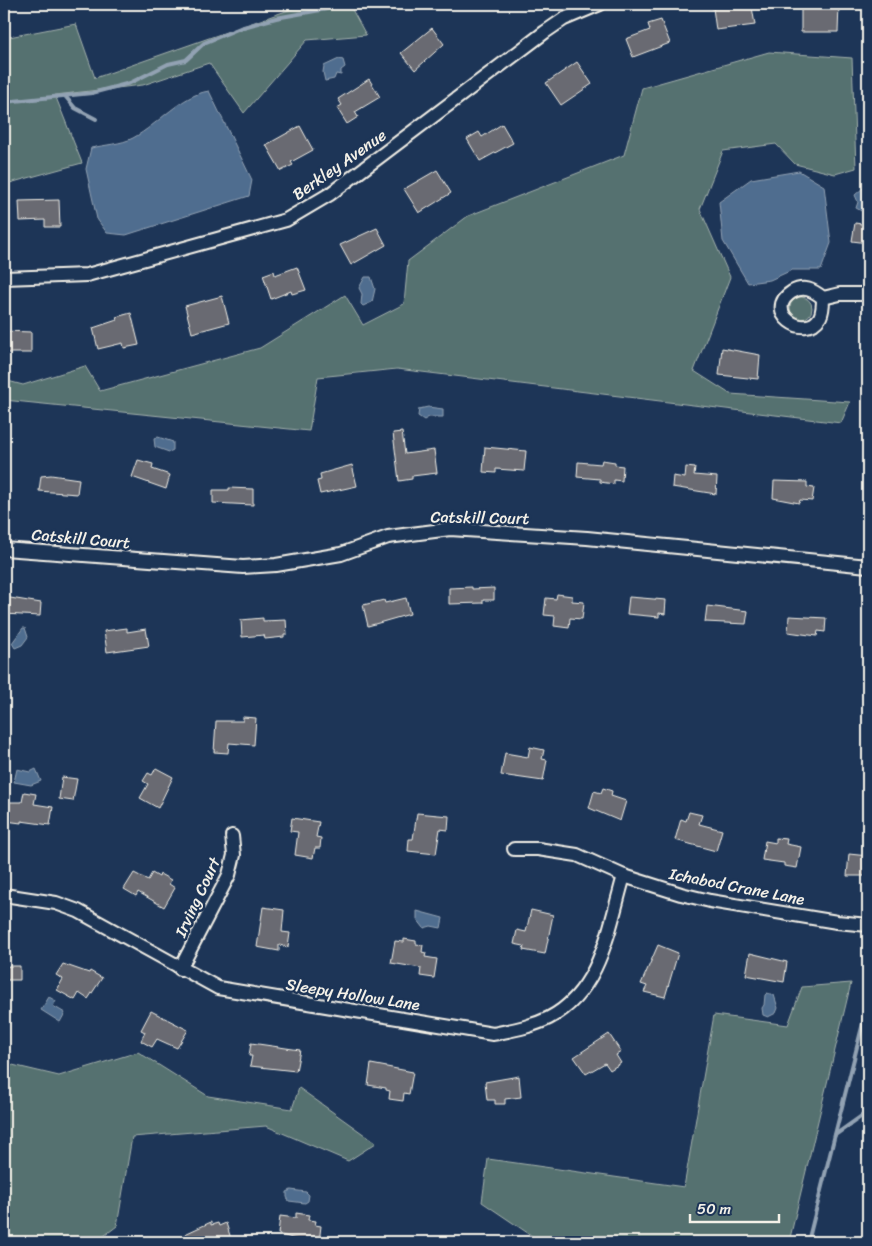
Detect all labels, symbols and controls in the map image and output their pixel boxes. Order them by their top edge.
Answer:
street label: Berkley Avenue [286,121,393,208]
street label: Catskill Court [430,502,530,533]
street label: Catskill Court [31,520,131,557]
street label: Irving Court [166,852,229,943]
street label: Ichabod Crane Lane [666,859,807,914]
street label: Sleepy Hollow Lane [284,970,422,1019]
scale bar [690,1191,778,1223]
text: 50 m [697,1196,732,1222]

